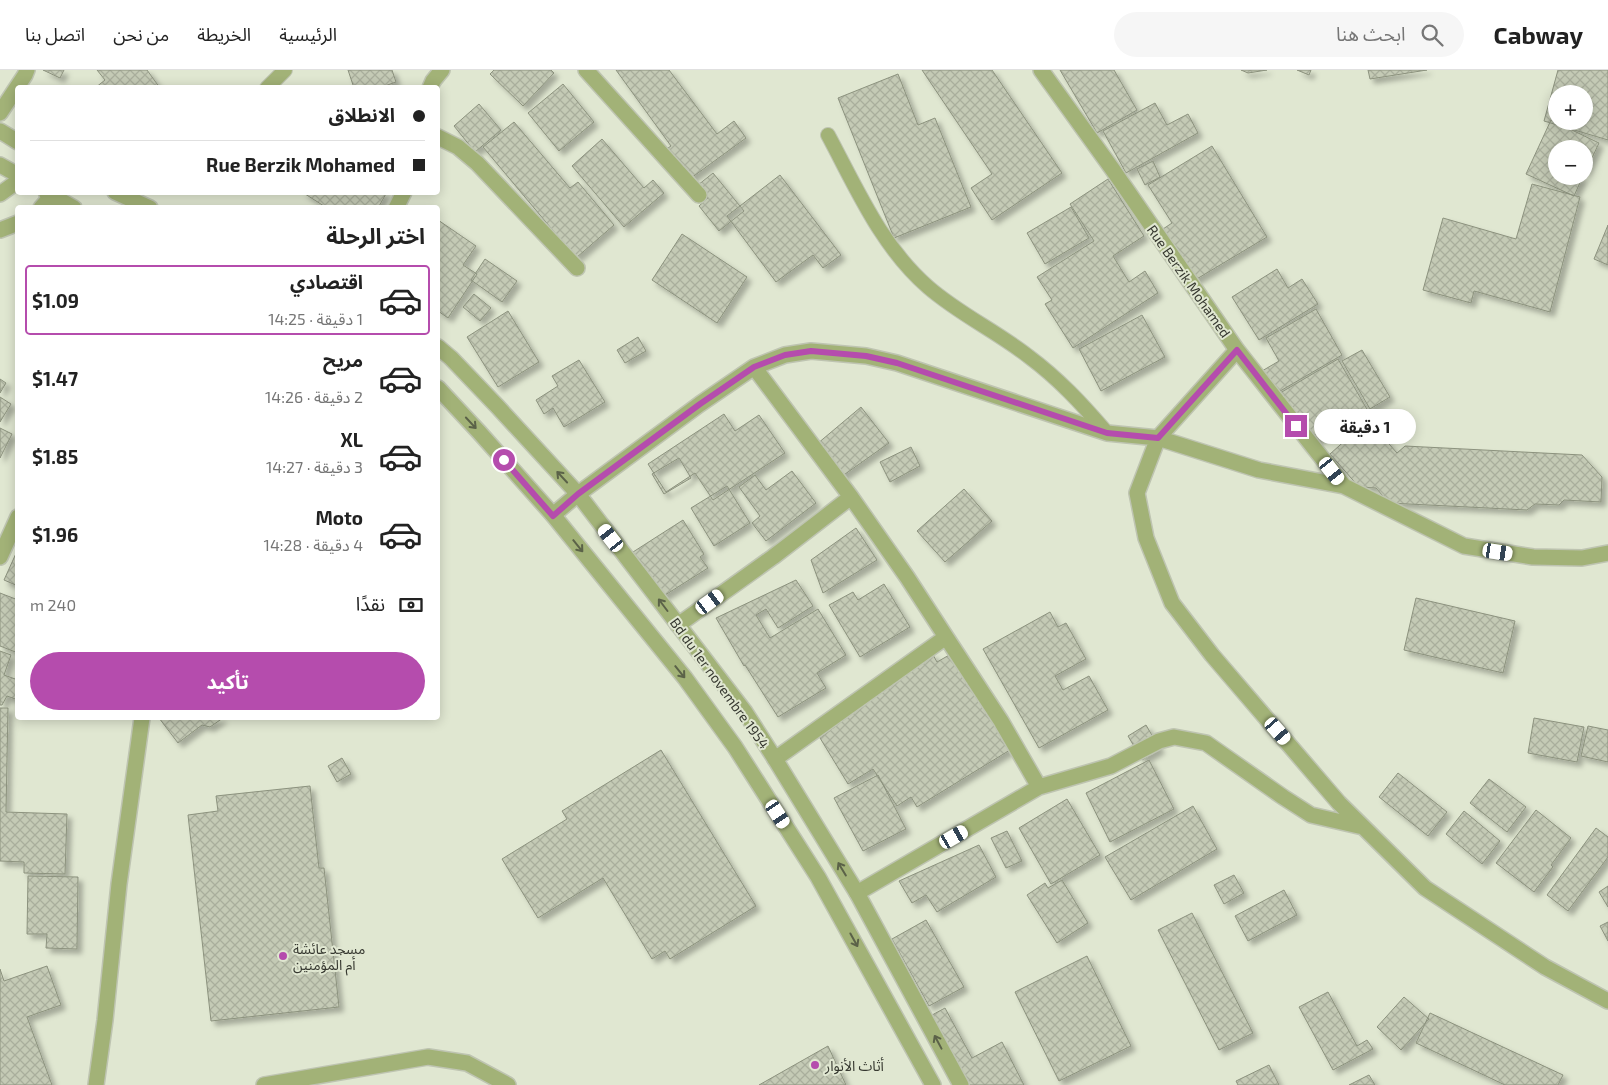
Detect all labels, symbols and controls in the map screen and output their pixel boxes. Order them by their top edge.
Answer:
search box [1114,12,1464,57]
text: Cabway [1494,20,1583,49]
icon: search [1418,21,1446,49]
text: ابحث هنا [1336,22,1406,45]
text: اتصل بنا [25,23,85,45]
text: من نحن [113,23,169,45]
text: الخريطة [197,23,251,45]
text: الرئيسية [279,23,337,45]
map controls [1548,85,1593,185]
button: + [1548,85,1593,130]
text: الانطلاق [329,103,395,126]
button: − [1548,140,1593,185]
text: Rue Berzik Mohamed [206,153,395,176]
street label: Rue Berzik Mohamed [1144,221,1234,341]
text: اختر الرحلة [326,222,425,248]
text: اقتصادي [290,270,363,293]
icon: car [378,278,423,323]
text: $1.09 [32,289,79,312]
text: 1 دقيقة · 14:25 [268,309,363,328]
text: مريح [323,348,363,371]
icon: car [378,356,423,401]
text: $1.47 [32,367,78,390]
text: 2 دقيقة · 14:26 [265,387,363,406]
callout: 1 دقيقة [1314,408,1416,444]
route end [1285,415,1307,437]
one-way arrow [465,416,477,429]
text: 1 دقيقة [1340,417,1390,436]
text: XL [341,428,363,451]
icon: car [378,434,423,479]
text: $1.85 [32,445,78,468]
route start [493,449,515,471]
car [1316,455,1347,487]
text: 3 دقيقة · 14:27 [266,457,363,476]
one-way arrow [556,471,568,484]
text: Moto [315,506,363,529]
icon: car [378,512,423,557]
car [595,522,626,554]
text: $1.96 [32,523,78,546]
text: 4 دقيقة · 14:28 [264,535,363,554]
one-way arrow [572,539,583,552]
car [1482,542,1513,562]
car [693,587,726,617]
icon: cash [397,591,425,619]
text: نقدًا [356,592,385,615]
text: 240 m [30,595,76,614]
one-way arrow [657,599,668,612]
street label: Bd du 1er novembre 1954 [667,614,773,752]
button: تأكيد [30,652,425,710]
one-way arrow [674,665,685,678]
car [1262,715,1293,747]
car [763,797,792,831]
car [937,823,970,851]
one-way arrow [837,863,847,877]
one-way arrow [850,932,859,947]
place label: مسجد عائشة أم المؤمنين [293,940,365,976]
marker: مسجد عائشة أم المؤمنين [277,950,289,962]
one-way arrow [933,1035,942,1050]
place label: أثاث الأنوار [824,1057,884,1075]
marker: أثاث الأنوار [809,1059,821,1071]

